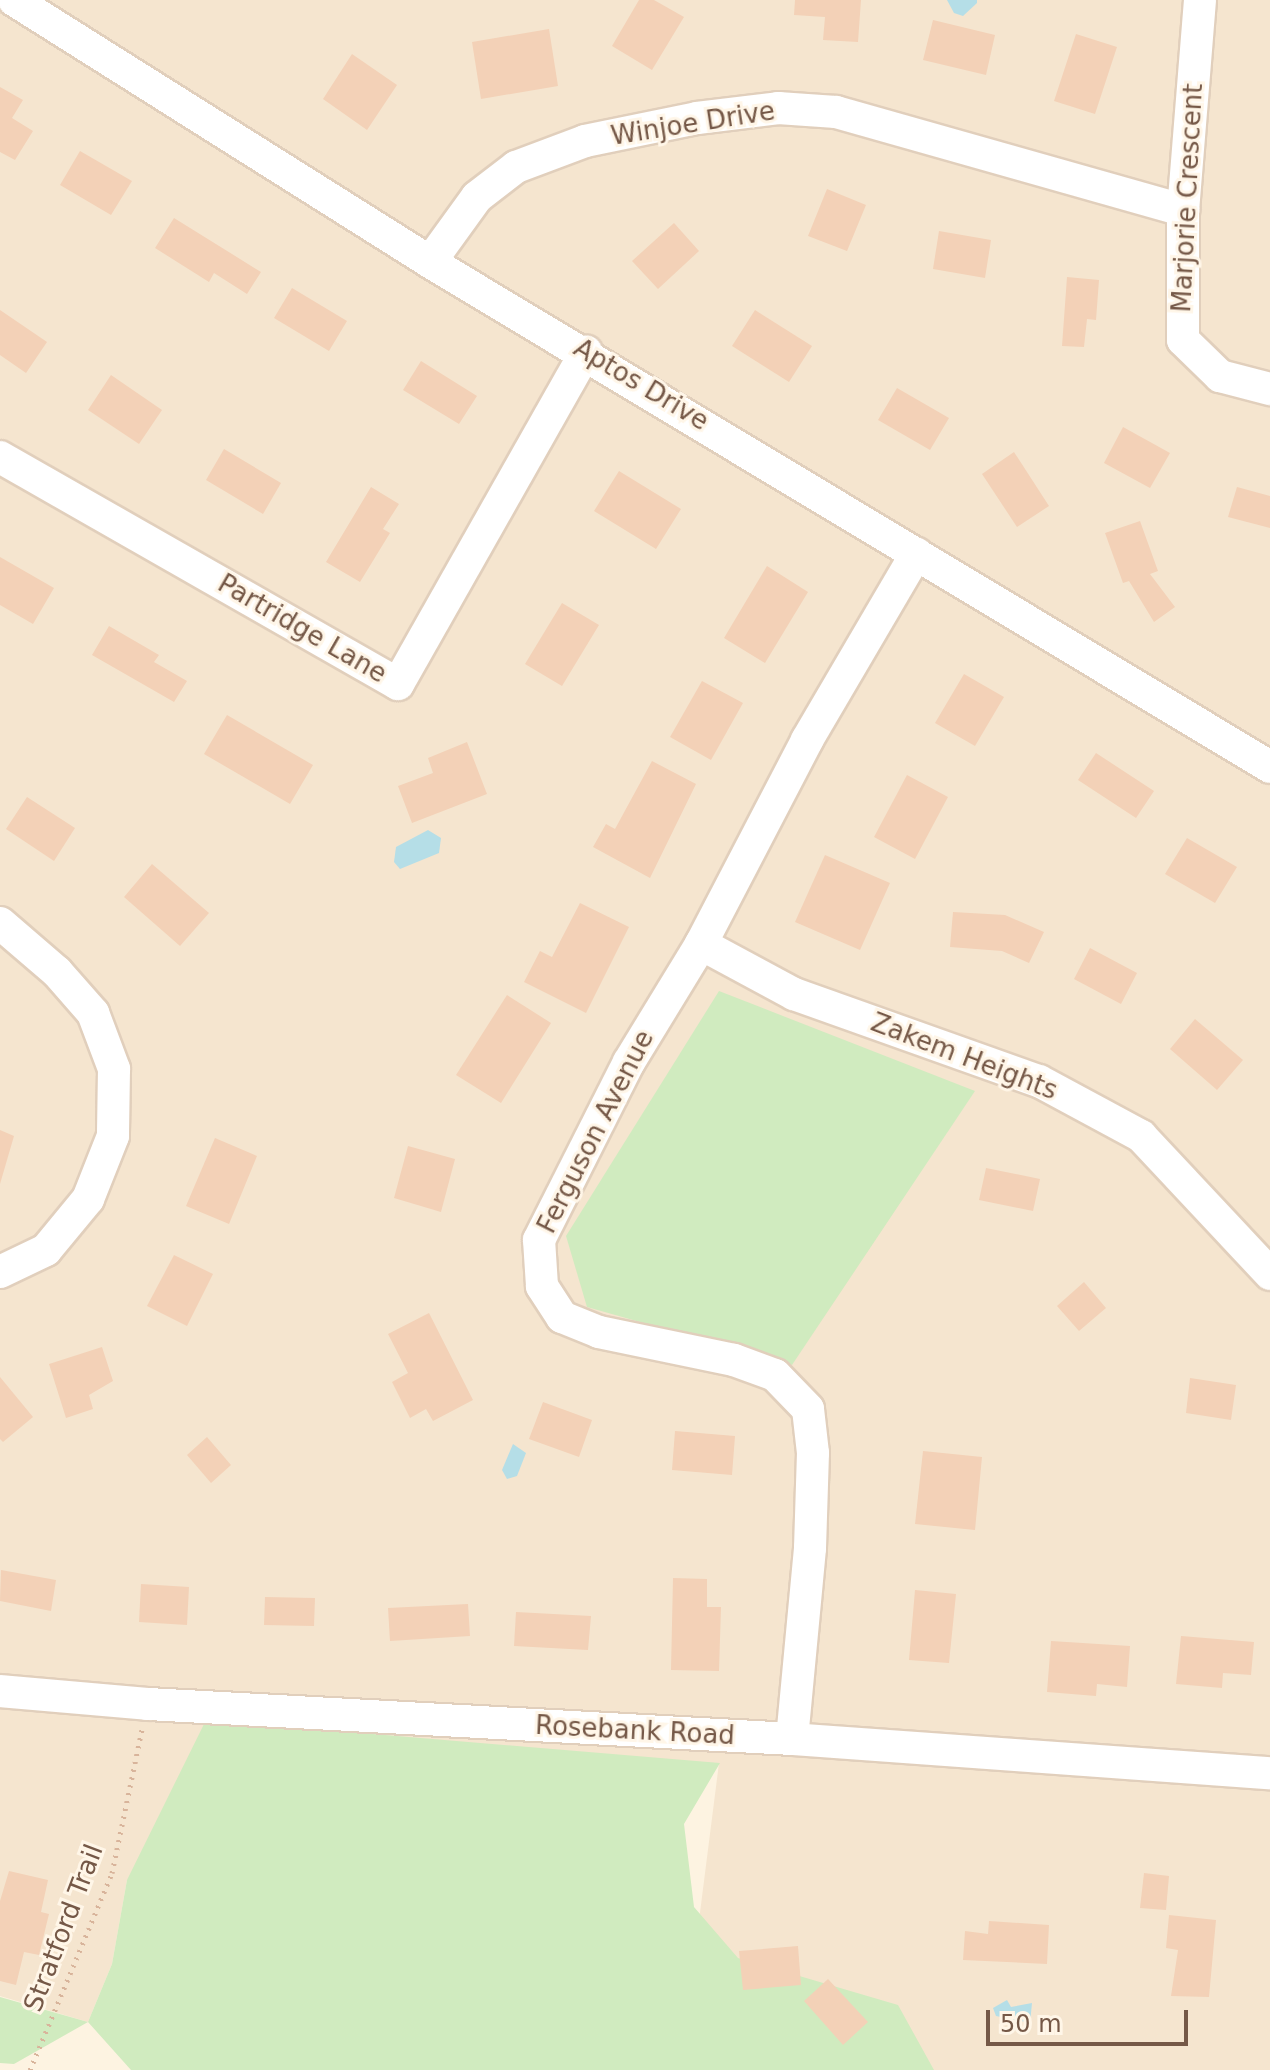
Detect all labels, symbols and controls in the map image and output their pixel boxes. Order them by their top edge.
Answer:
street label: Marjorie Crescent [1166,83,1210,313]
street label: Winjoe Drive [609,96,777,152]
street label: Aptos Drive [568,333,714,437]
street label: Partridge Lane [212,568,392,690]
street label: Zakem Heights [866,1007,1062,1107]
street label: Ferguson Avenue [531,1025,661,1239]
street label: Rosebank Road [534,1710,736,1752]
street label: Stratford Trail [18,1840,110,2016]
scale bar [990,1994,1192,2044]
text: 50 m [1000,2010,1062,2038]

